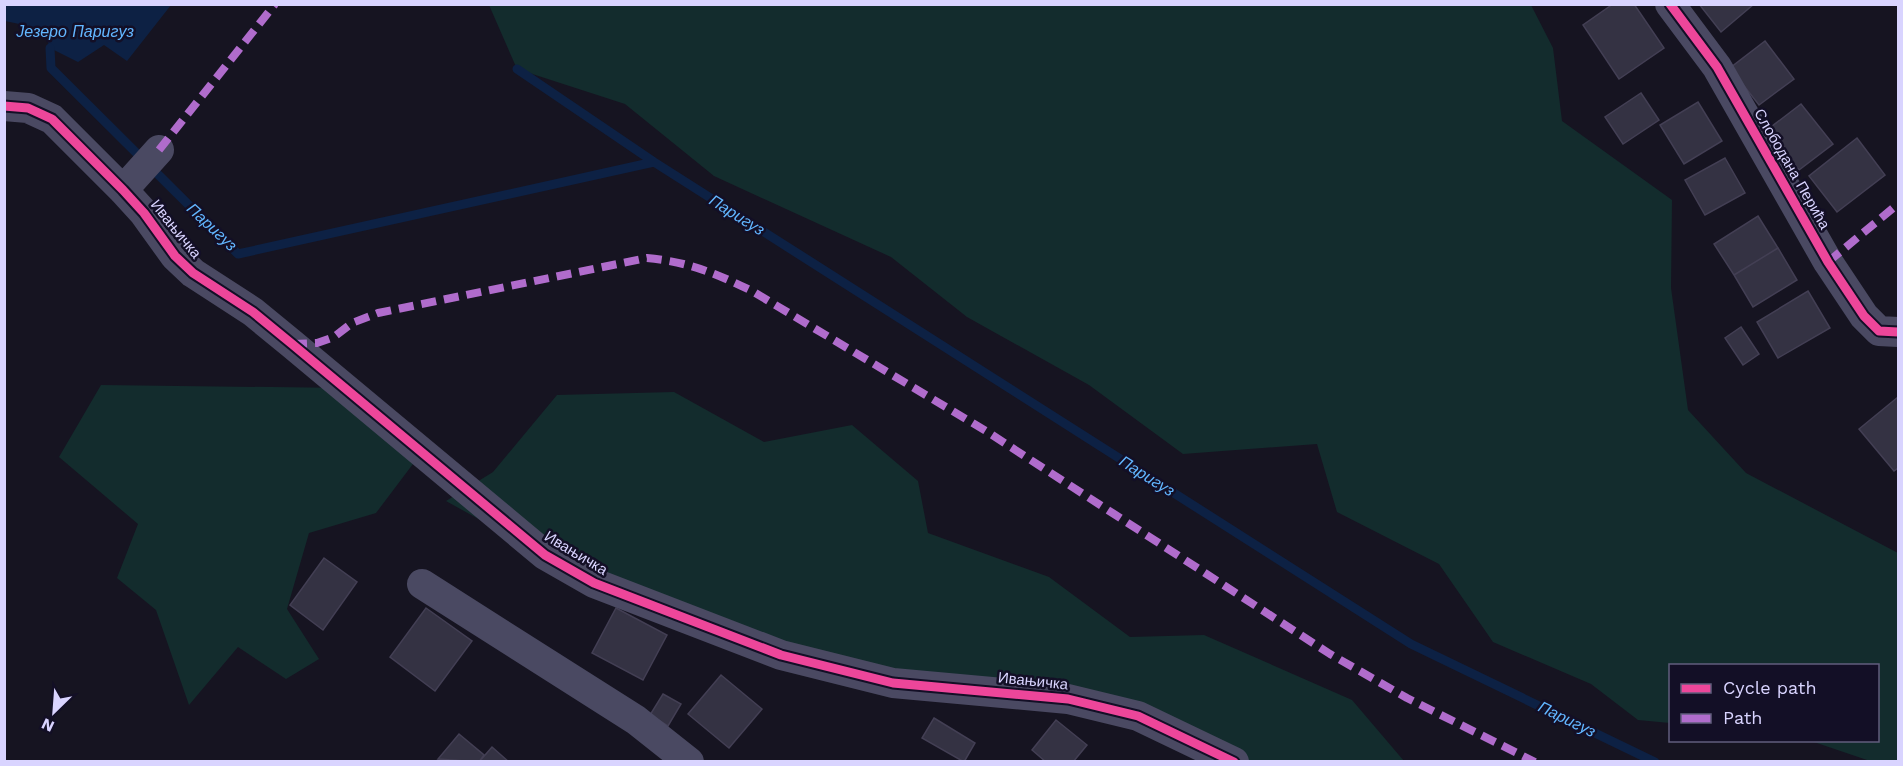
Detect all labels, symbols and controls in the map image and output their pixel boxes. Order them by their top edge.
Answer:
water label: Језеро Паригуз [15,22,134,41]
street label: Слободана Перића [1750,106,1834,233]
water label: Паригуз [706,191,768,239]
street label: Ивањичка [147,196,206,263]
water label: Паригуз [183,199,241,255]
water label: Паригуз [1116,452,1178,500]
street label: Ивањичка [541,527,611,579]
legend [1669,664,1879,742]
street label: Ивањичка [997,668,1070,694]
text: Cycle path [1723,677,1817,698]
north arrow [24,682,84,742]
water label: Паригуз [1535,697,1599,741]
text: Path [1723,707,1763,728]
text: N [38,714,57,736]

